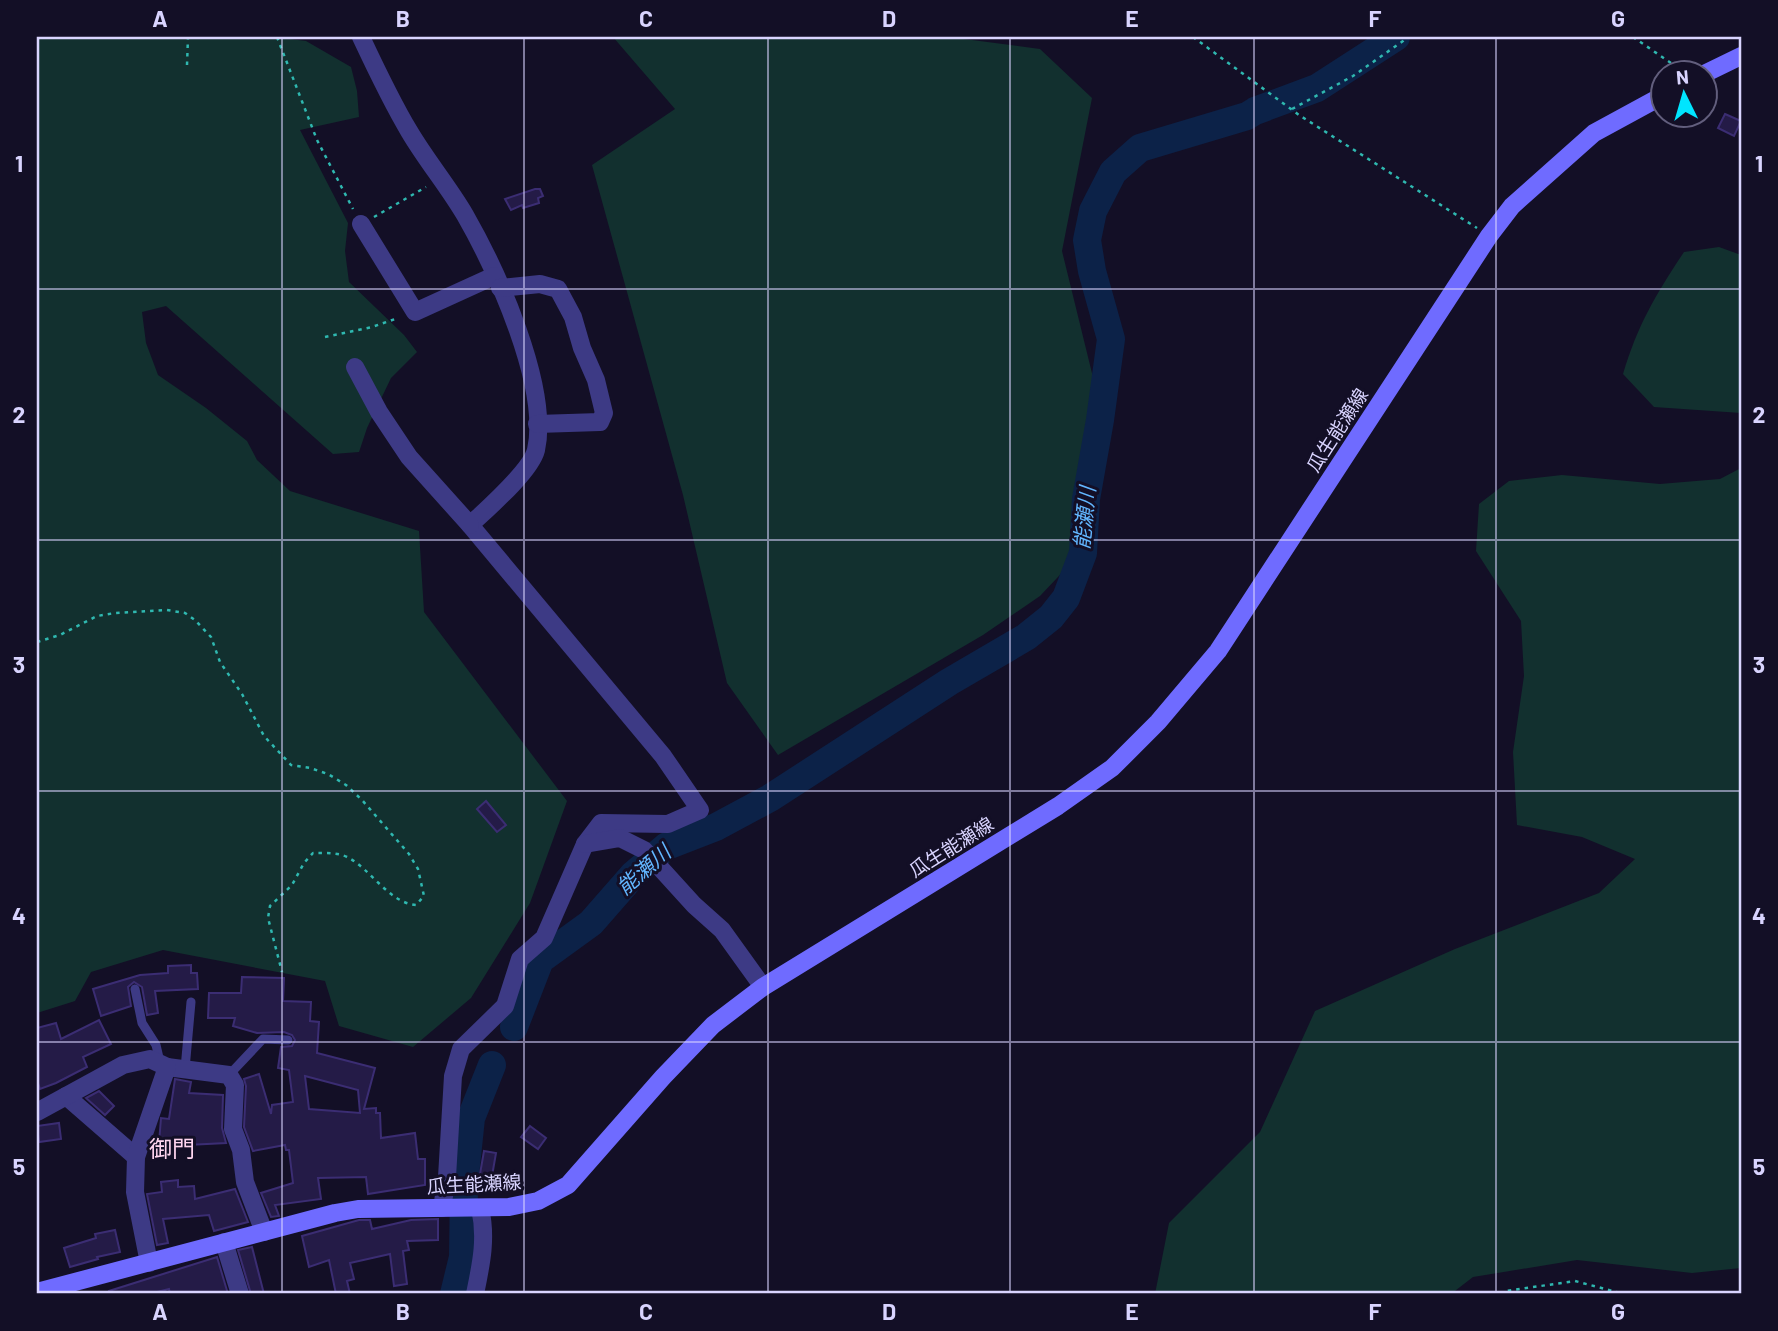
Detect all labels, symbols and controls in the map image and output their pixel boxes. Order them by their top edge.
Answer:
text: A [152,4,168,32]
text: B [396,4,410,32]
text: C [639,4,653,32]
text: D [882,4,896,32]
text: E [1125,4,1139,32]
text: F [1369,4,1382,32]
text: G [1611,4,1625,32]
north arrow [1648,60,1718,130]
text: N [1675,65,1690,89]
text: 1 [15,149,23,177]
text: 1 [1755,149,1763,177]
street label: 瓜生能瀬線 [1301,384,1372,476]
text: 2 [13,400,25,428]
text: 2 [1753,400,1765,428]
water label: 能瀬川 [1068,483,1099,550]
text: 3 [13,650,25,678]
text: 3 [1753,650,1765,678]
street label: 瓜生能瀬線 [904,812,997,882]
water label: 能瀬川 [611,837,676,899]
text: 4 [12,901,26,929]
text: 4 [1752,901,1766,929]
district label: 御門 [149,1134,195,1162]
text: 5 [13,1152,25,1180]
text: 5 [1753,1152,1765,1180]
street label: 瓜生能瀬線 [426,1170,522,1197]
text: A [152,1297,168,1325]
text: B [396,1297,410,1325]
text: C [639,1297,653,1325]
text: D [882,1297,896,1325]
text: E [1125,1297,1139,1325]
text: F [1369,1297,1382,1325]
text: G [1611,1297,1625,1325]

